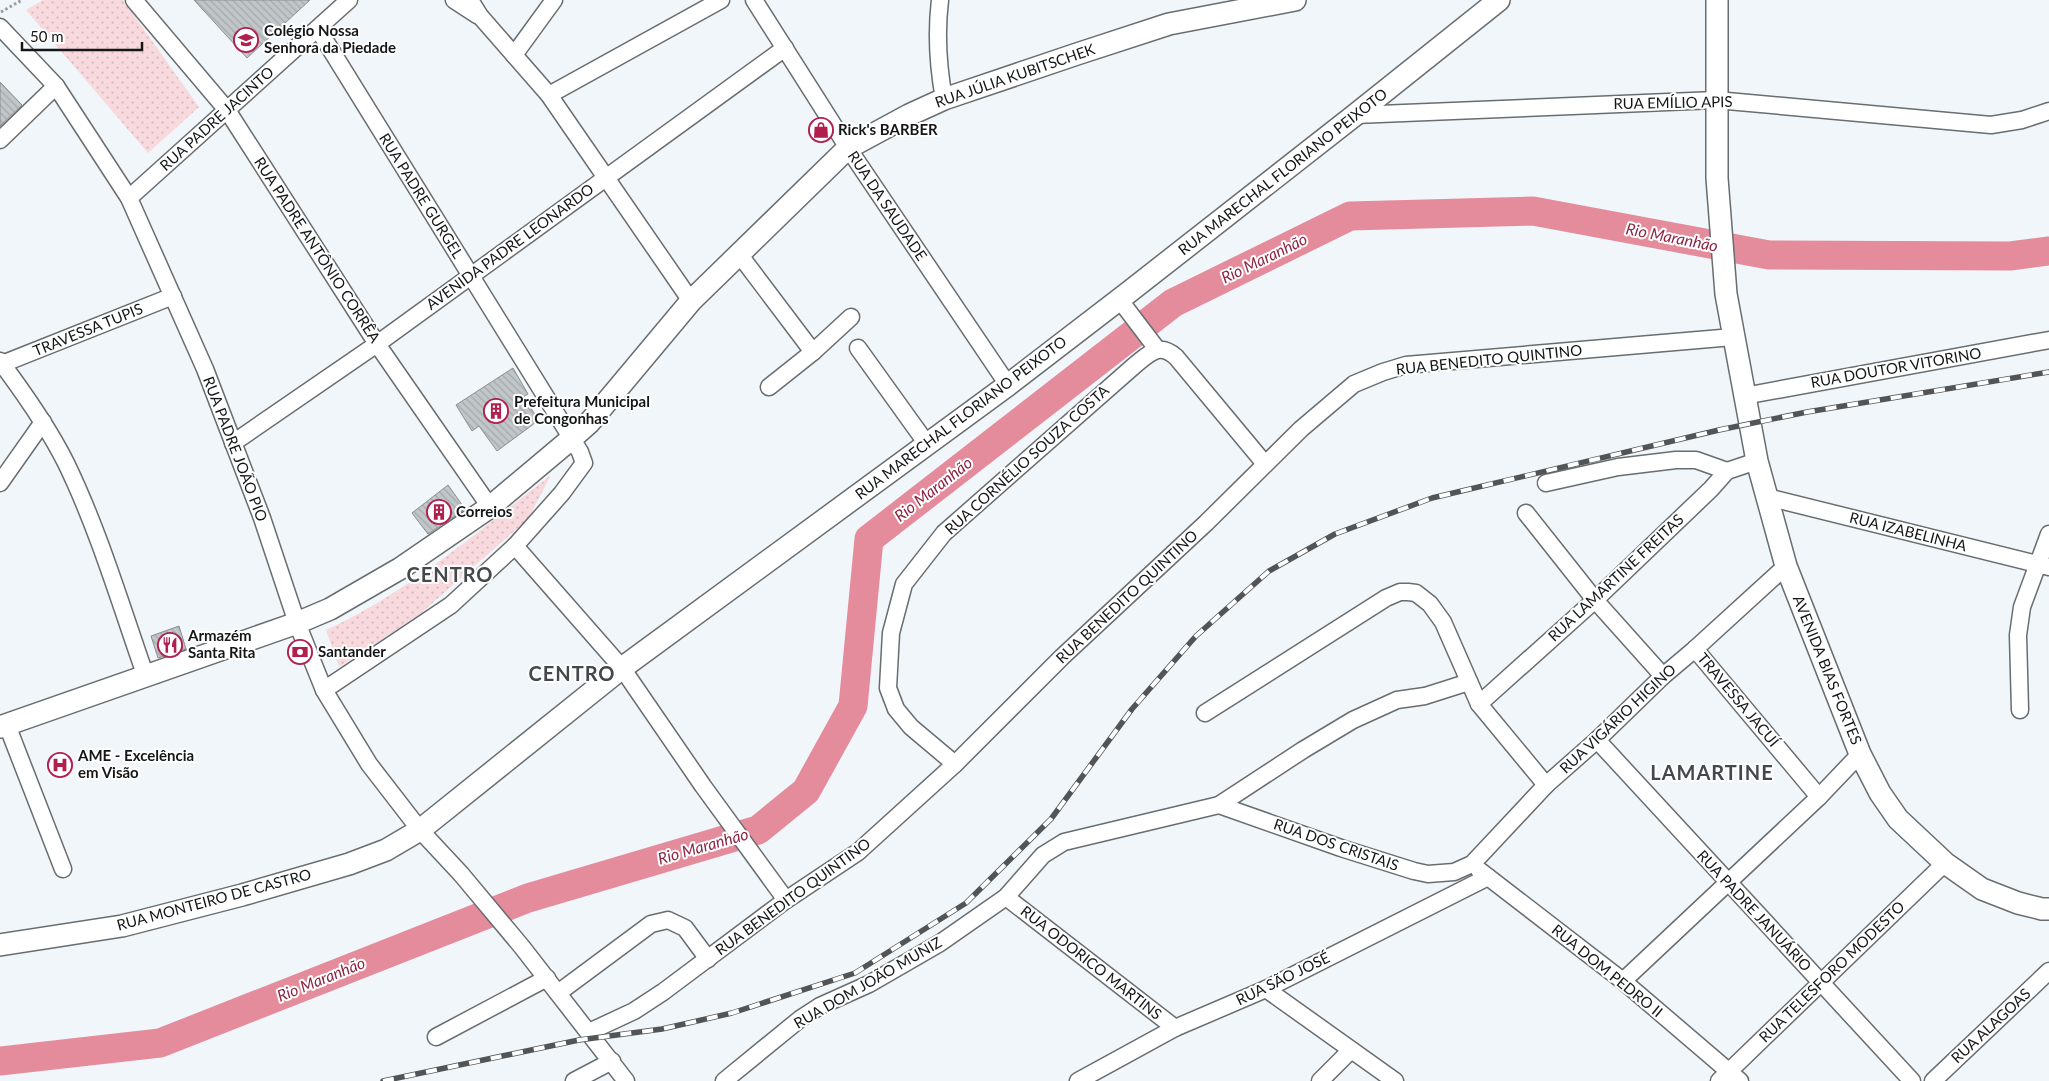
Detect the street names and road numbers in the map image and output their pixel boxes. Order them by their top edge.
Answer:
street label: RUA JÚLIA KUBITSCHEK [932,39,1097,111]
street label: RUA PADRE JACINTO [156,62,277,174]
street label: RUA MARECHAL FLORIANO PEIXOTO [1174,84,1390,258]
street label: RUA EMÍLIO APIS [1613,92,1733,112]
street label: RUA PADRE GURGEL [376,130,468,262]
street label: RUA DA SAUDADE [844,147,931,264]
street label: RUA PADRE ANTÔNIO CORRÊA [251,153,385,346]
street label: AVENIDA PADRE LEONARDO [422,179,597,313]
street label: TRAVESSA TUPIS [30,299,145,359]
street label: RUA MARECHAL FLORIANO PEIXOTO [851,332,1070,503]
street label: RUA BENEDITO QUINTINO [1395,340,1583,378]
street label: RUA DOUTOR VITORINO [1809,343,1983,391]
street label: RUA PADRE JOÃO PIO [200,374,272,524]
street label: RUA CORNÉLIO SOUZA COSTA [941,380,1113,538]
street label: RUA IZABELINHA [1848,508,1970,555]
street label: RUA LAMARTINE FREITAS [1544,510,1687,645]
street label: RUA BENEDITO QUINTINO [1052,526,1201,667]
street label: AVENIDA BIAS FORTES [1790,592,1866,747]
street label: TRAVESSA JACUÍ [1694,649,1784,751]
street label: RUA VIGÁRIO HIGINO [1556,660,1679,777]
street label: RUA DOS CRISTAIS [1271,814,1401,874]
street label: RUA BENEDITO QUINTINO [711,834,873,958]
street label: RUA PADRE JANUÁRIO [1694,846,1816,975]
street label: RUA MONTEIRO DE CASTRO [115,864,313,934]
street label: RUA TELESFORO MODESTO [1755,897,1908,1046]
street label: RUA ODORICO MARTINS [1017,902,1166,1023]
street label: RUA DOM PEDRO II [1549,920,1667,1020]
street label: RUA DOM JOÃO MUNIZ [790,932,945,1032]
street label: RUA SÃO JOSÉ [1233,948,1332,1009]
street label: RUA ALAGOAS [1947,984,2034,1067]

